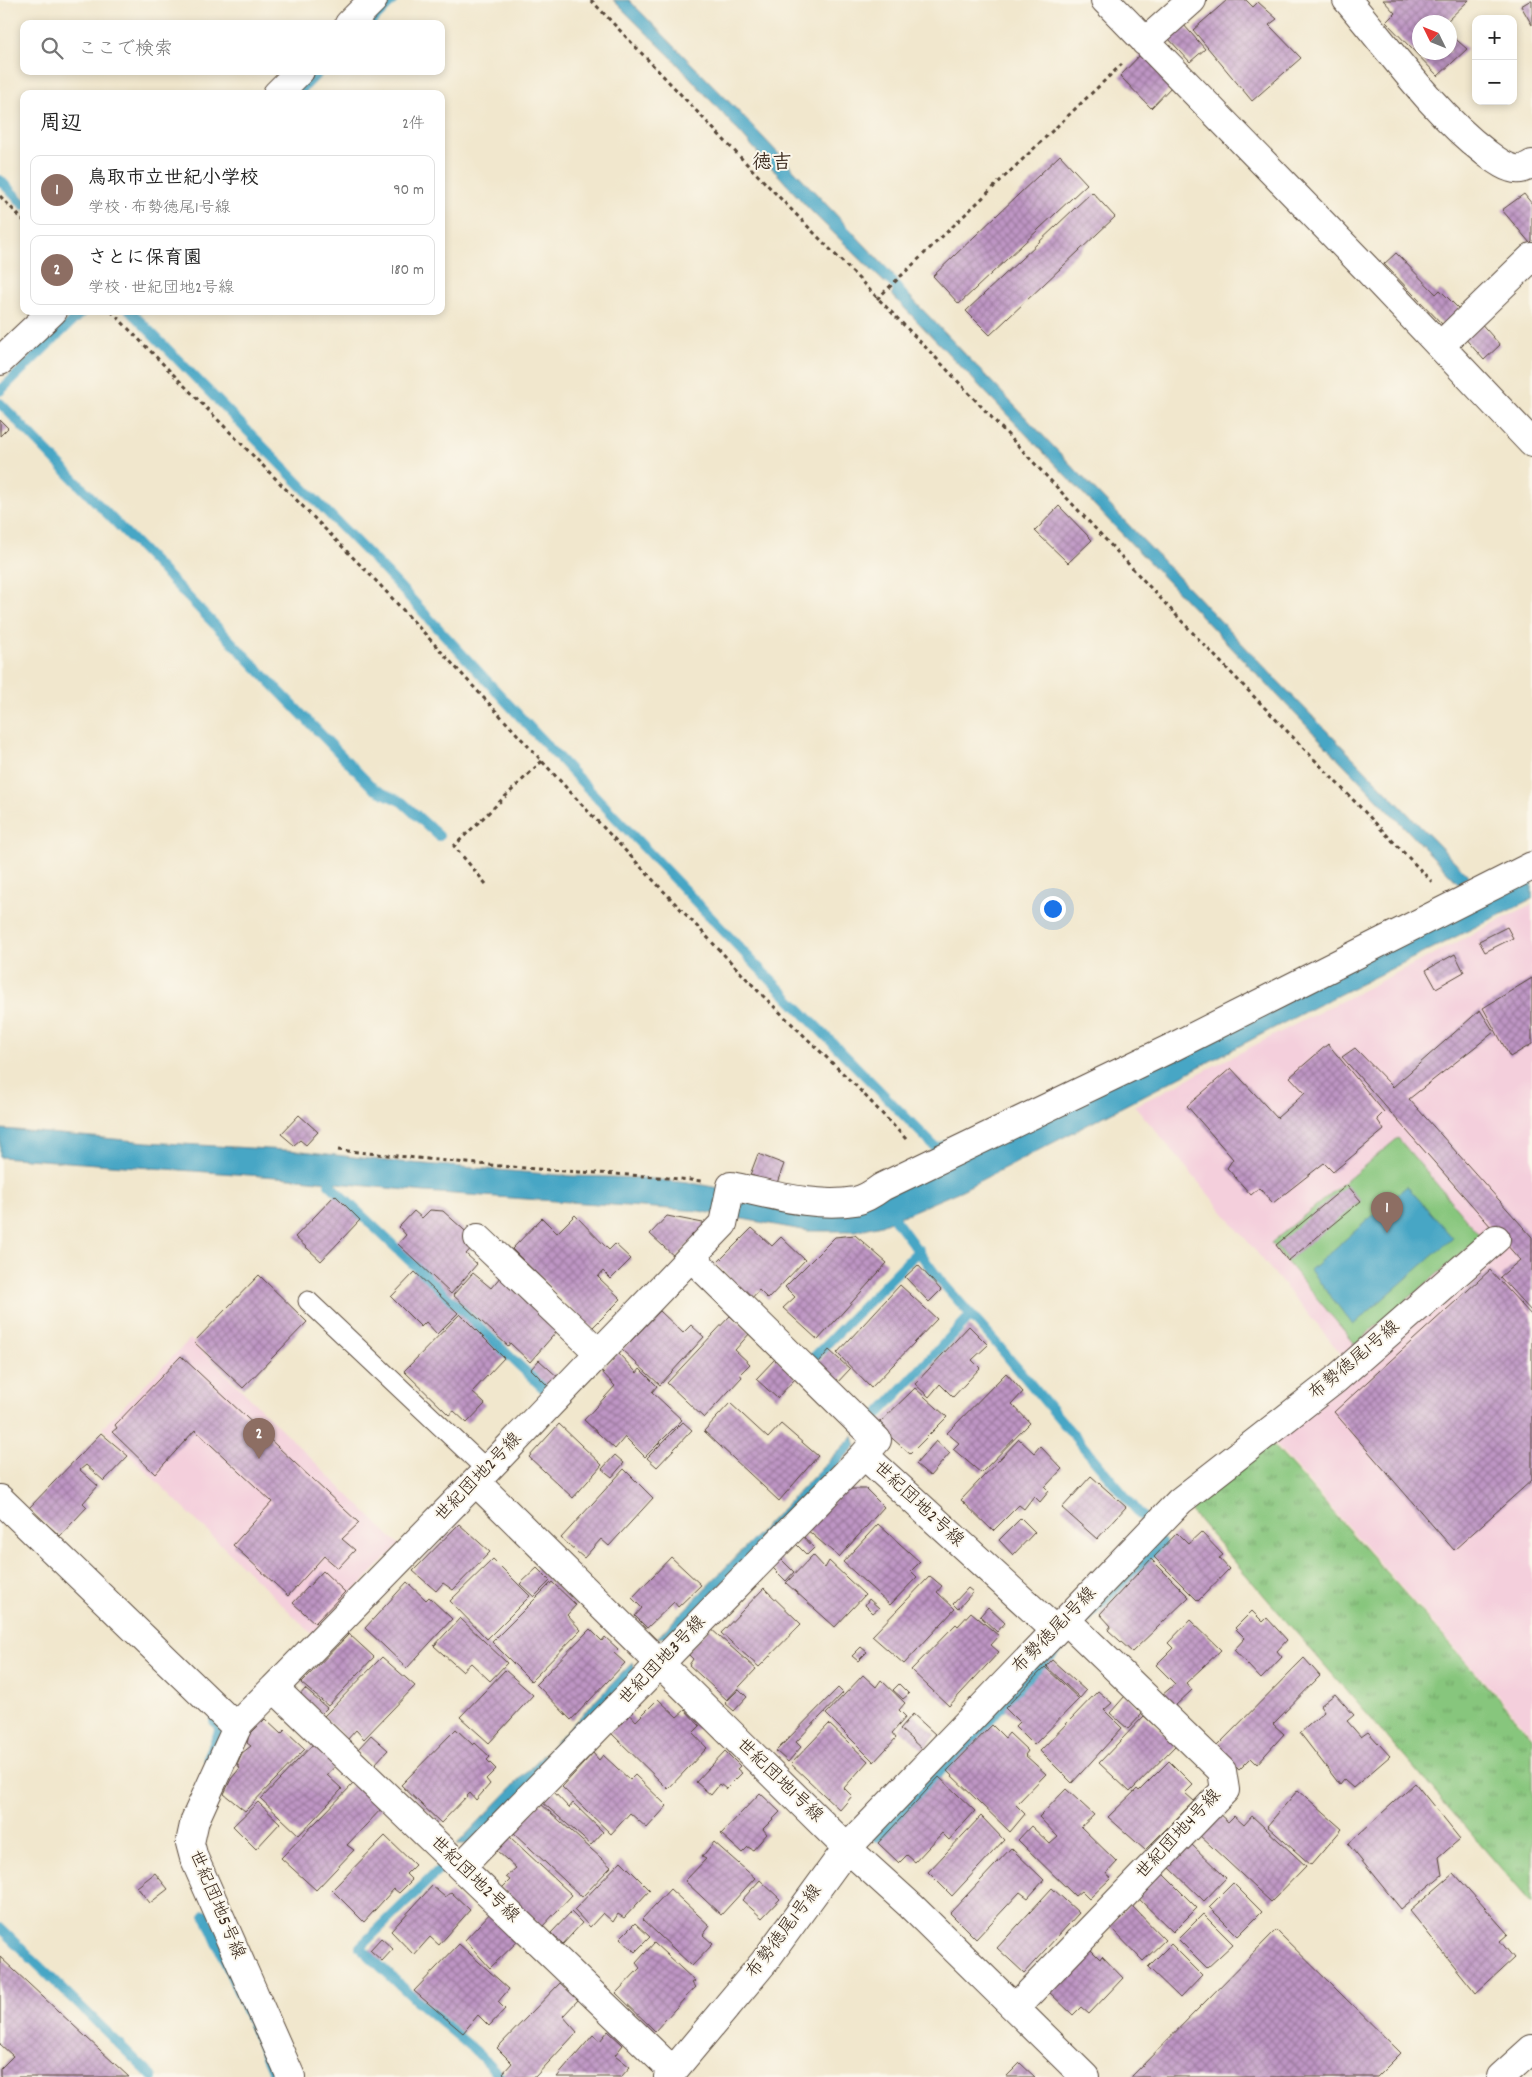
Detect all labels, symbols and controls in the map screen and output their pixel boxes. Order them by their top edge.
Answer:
north arrow [1412,15,1457,60]
map controls [1472,15,1517,105]
button: + [1472,15,1517,60]
search box [20,20,445,75]
icon: search [38,34,66,62]
text: ここで検索 [78,37,173,64]
button: − [1472,60,1517,105]
text: 周辺 [40,110,82,140]
text: 2件 [402,113,425,136]
district label: 徳吉 [752,150,792,178]
text: 鳥取市立世紀小学校 [88,166,259,193]
text: 1 [55,179,59,202]
text: 90 m [393,179,424,202]
text: 学校 · 布勢徳尾1号線 [88,197,231,220]
text: さとに保育園 [88,246,202,273]
text: 2 [54,259,61,282]
text: 180 m [391,259,424,282]
text: 学校 · 世紀団地2号線 [88,277,234,300]
your location [1040,896,1066,922]
pin: 1 [1371,1192,1403,1233]
street label: 布勢徳尾1号線 [1304,1315,1406,1407]
pin: 2 [243,1418,275,1459]
street label: 世紀団地2号線 [430,1428,528,1528]
street label: 世紀団地2号線 [867,1456,969,1554]
street label: 布勢徳尾1号線 [1007,1582,1103,1680]
street label: 世紀団地3号線 [614,1611,712,1711]
street label: 世紀団地1号線 [730,1733,828,1829]
street label: 世紀団地4号線 [1130,1784,1228,1886]
street label: 世紀団地2号線 [424,1831,524,1929]
street label: 世紀団地5号線 [182,1847,250,1963]
street label: 布勢徳尾1号線 [741,1880,829,1984]

